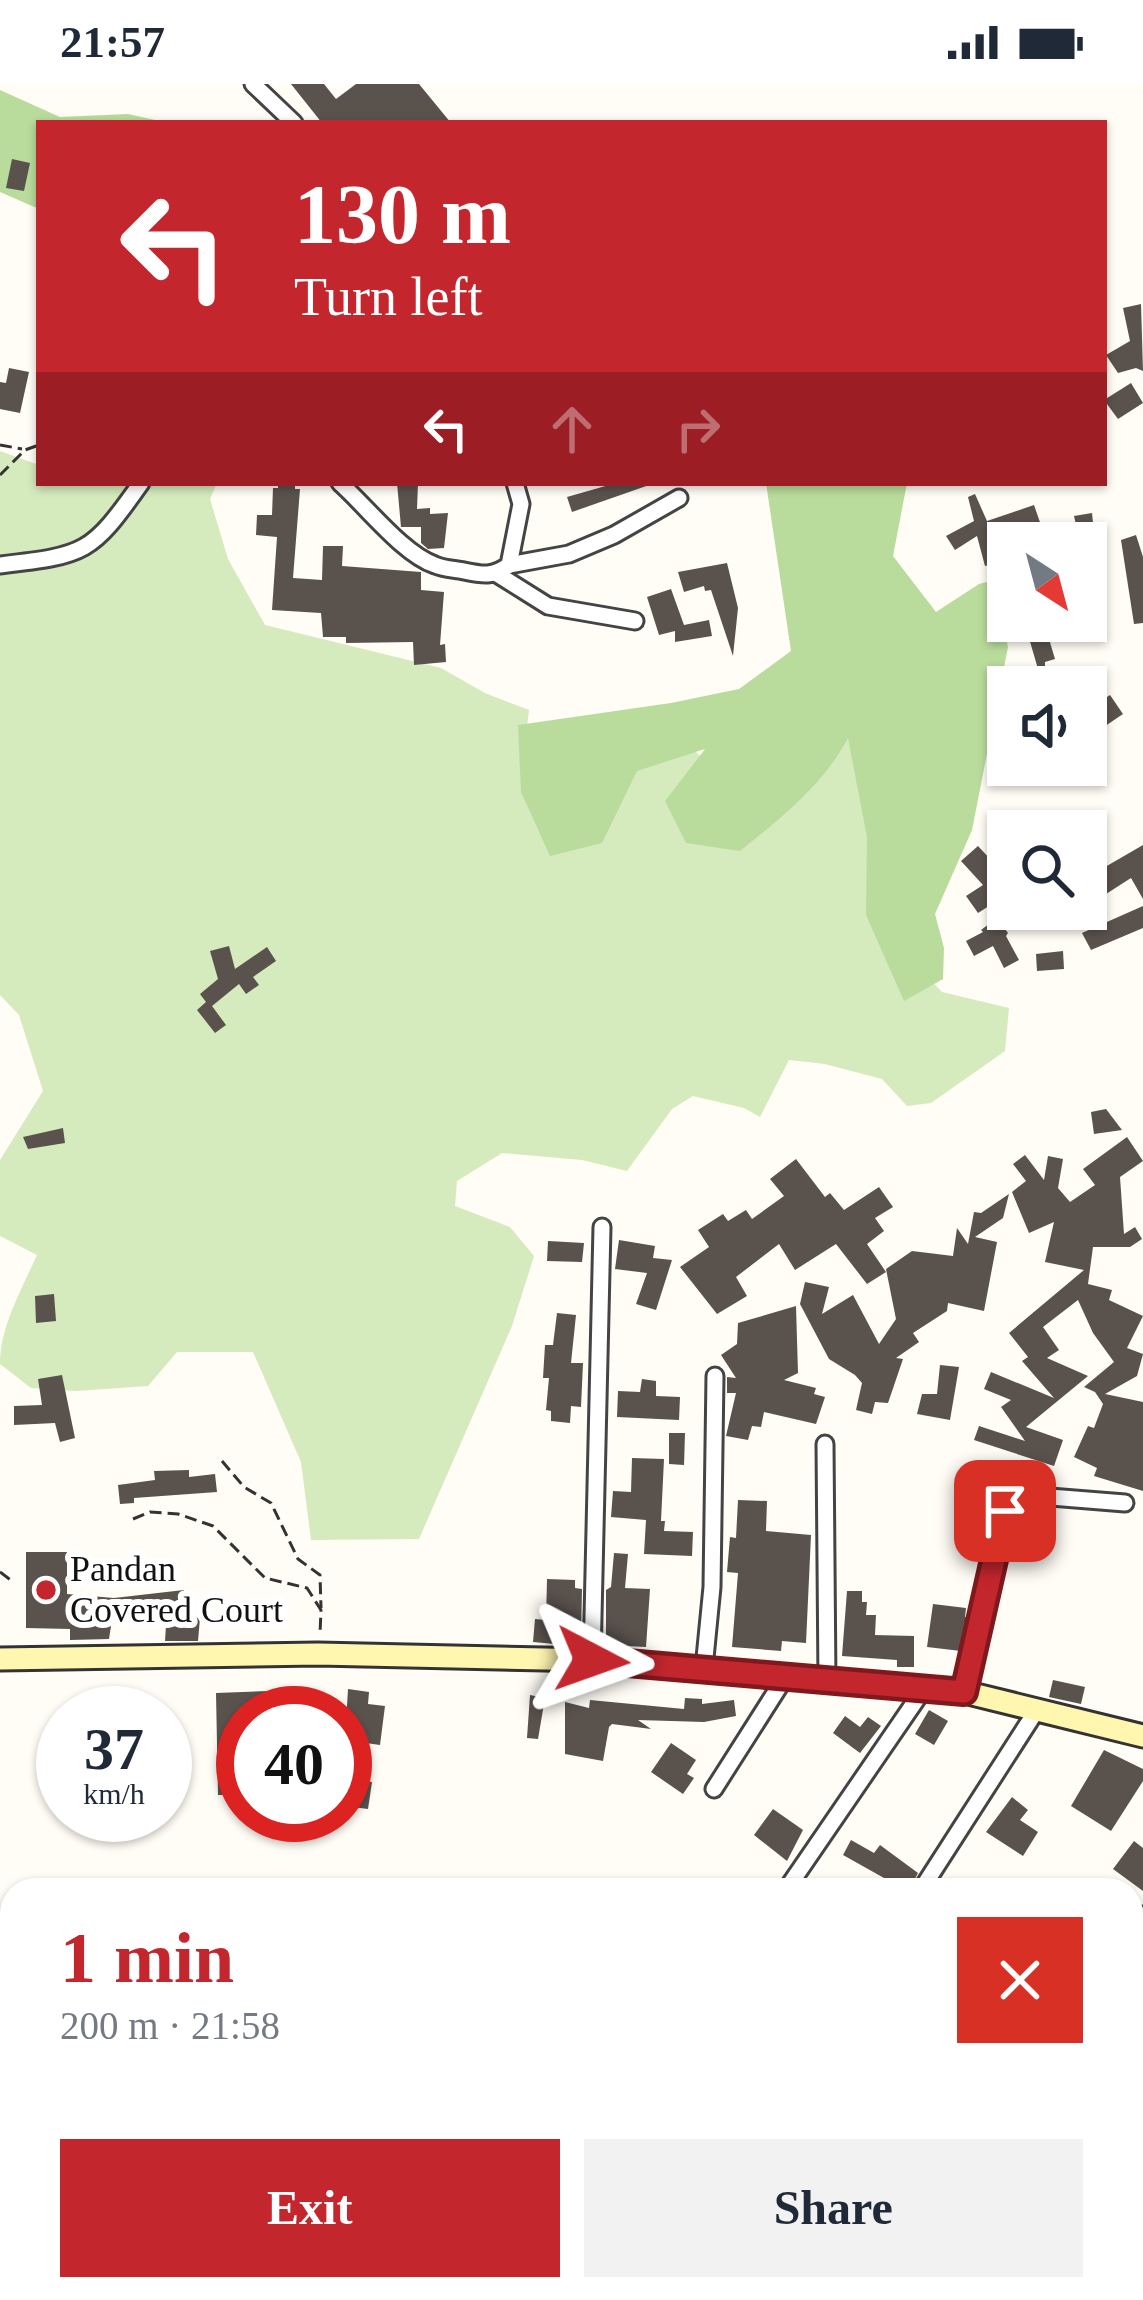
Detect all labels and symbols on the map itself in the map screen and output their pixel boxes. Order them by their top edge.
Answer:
north arrow [987,522,1107,642]
pin [954,1460,1056,1562]
place label: Pandan Covered Court [70,1549,283,1630]
marker: Pandan Covered Court [33,1577,59,1603]
position arrow [529,1597,655,1723]
speed limit sign: 40 [216,1686,372,1842]

